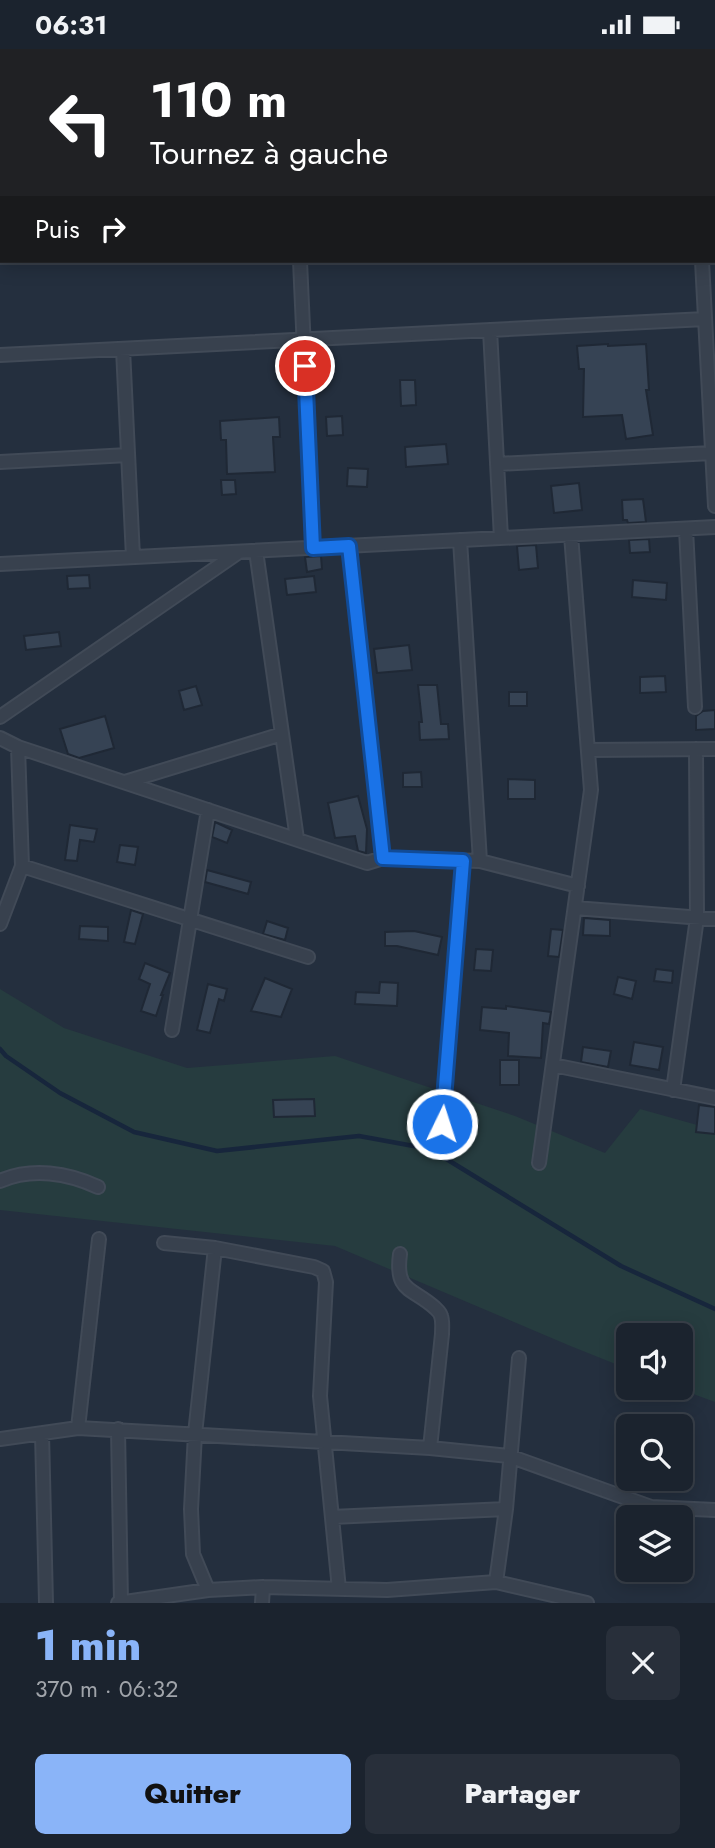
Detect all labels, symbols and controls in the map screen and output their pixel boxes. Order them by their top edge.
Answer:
text: 06:31 [35,6,107,44]
text: 110 m [150,65,287,135]
icon: left [35,77,126,168]
text: Tournez à gauche [150,130,388,176]
text: Puis [35,210,80,248]
icon: right [94,210,132,248]
pin [275,336,335,396]
icon: arrive [286,347,324,385]
position arrow [405,1087,479,1161]
map controls [616,1323,693,1582]
button: sound [616,1323,693,1400]
button: search [616,1414,693,1491]
button: layers [616,1505,693,1582]
text: 1 min [35,1615,141,1676]
button: close [606,1626,680,1700]
text: 370 m · 06:32 [35,1672,178,1706]
button: Quitter [35,1754,351,1834]
button: Partager [365,1754,680,1834]

